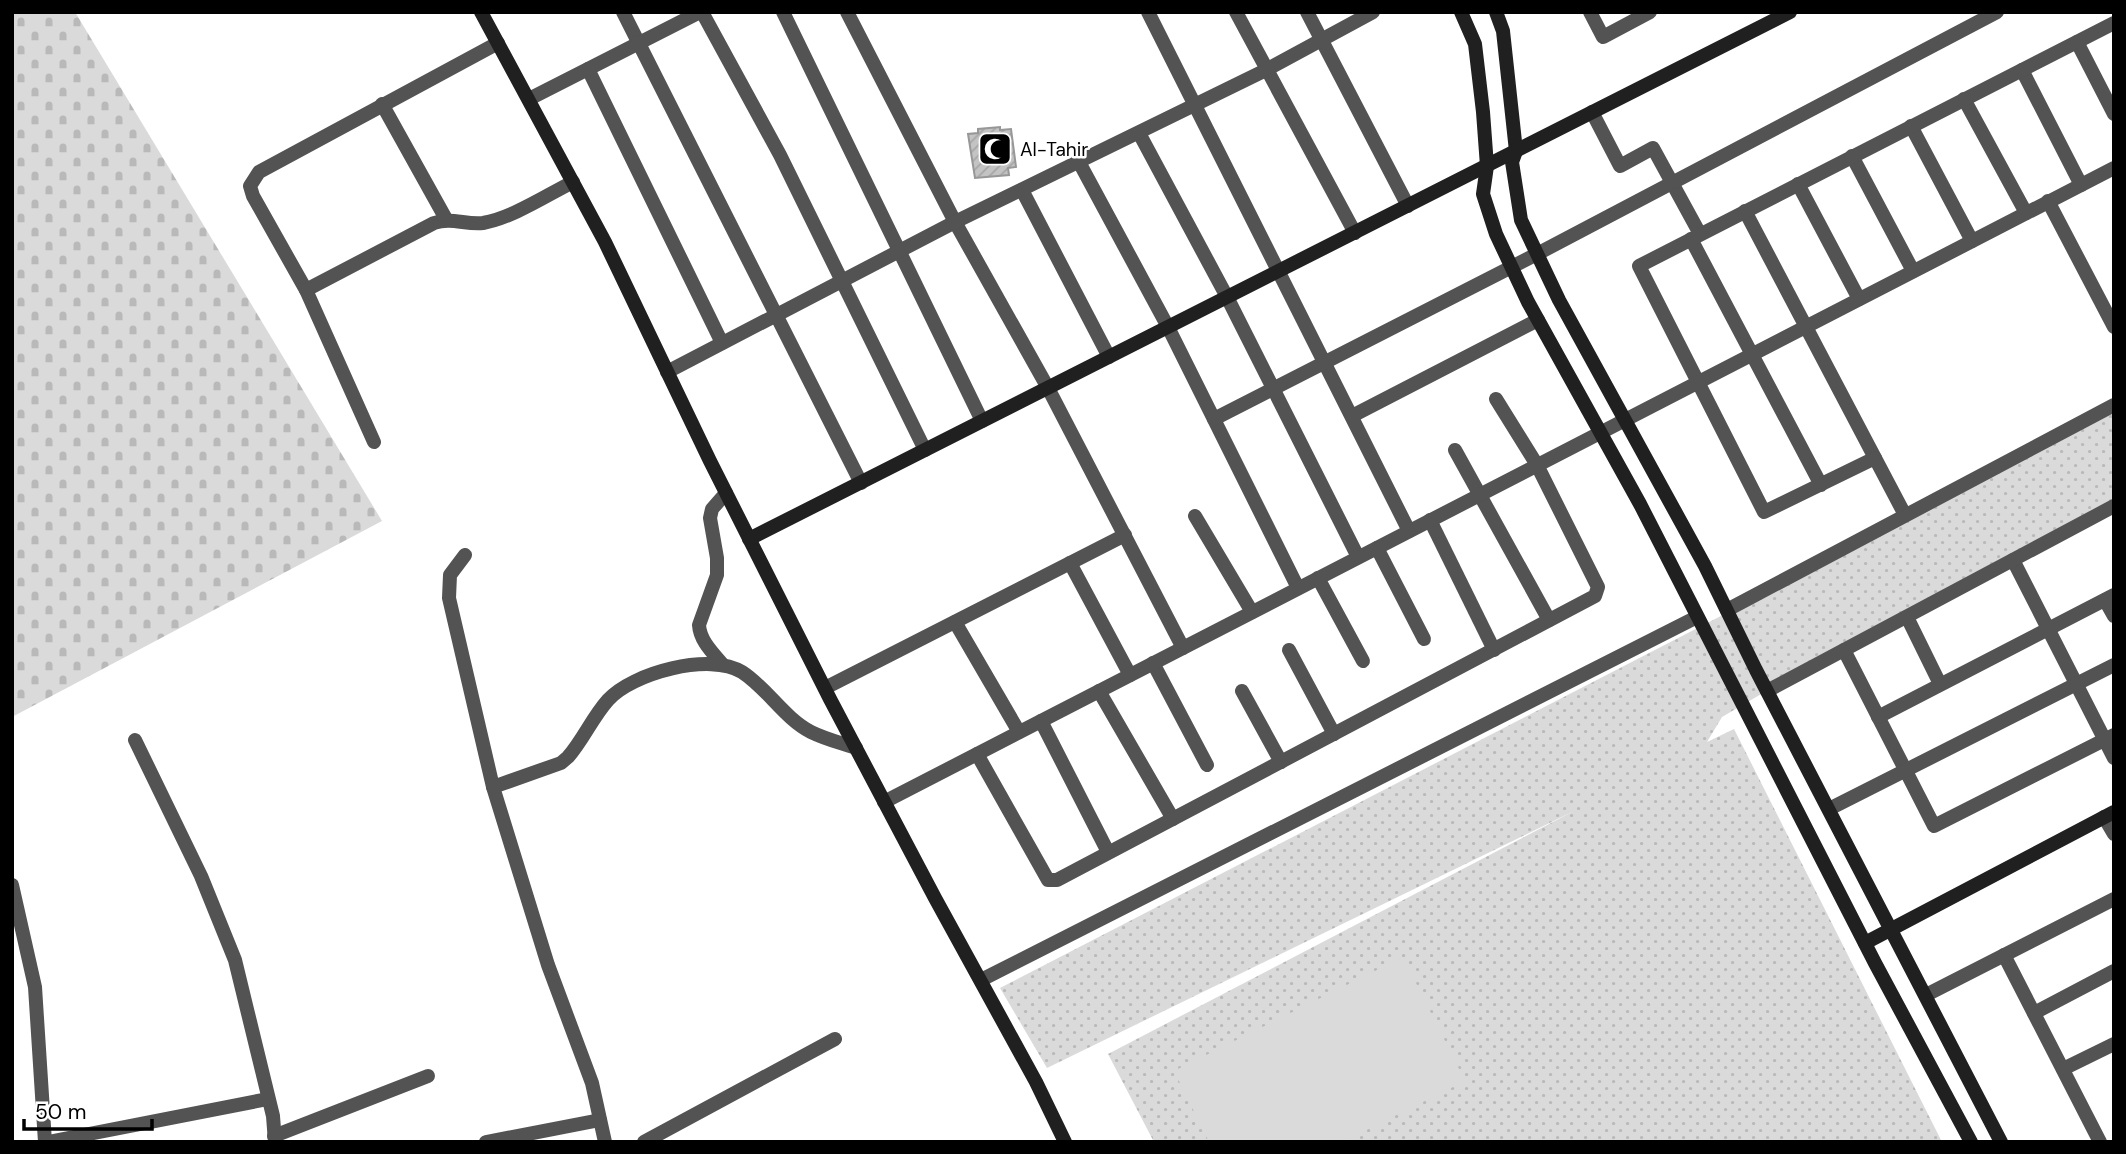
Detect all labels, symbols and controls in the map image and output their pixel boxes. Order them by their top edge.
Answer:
mosque icon: Al-Tahir [976,130,1014,168]
place label: Al-Tahir [1020,137,1088,162]
scale bar [24,1088,152,1132]
text: 50 m [35,1098,86,1126]

